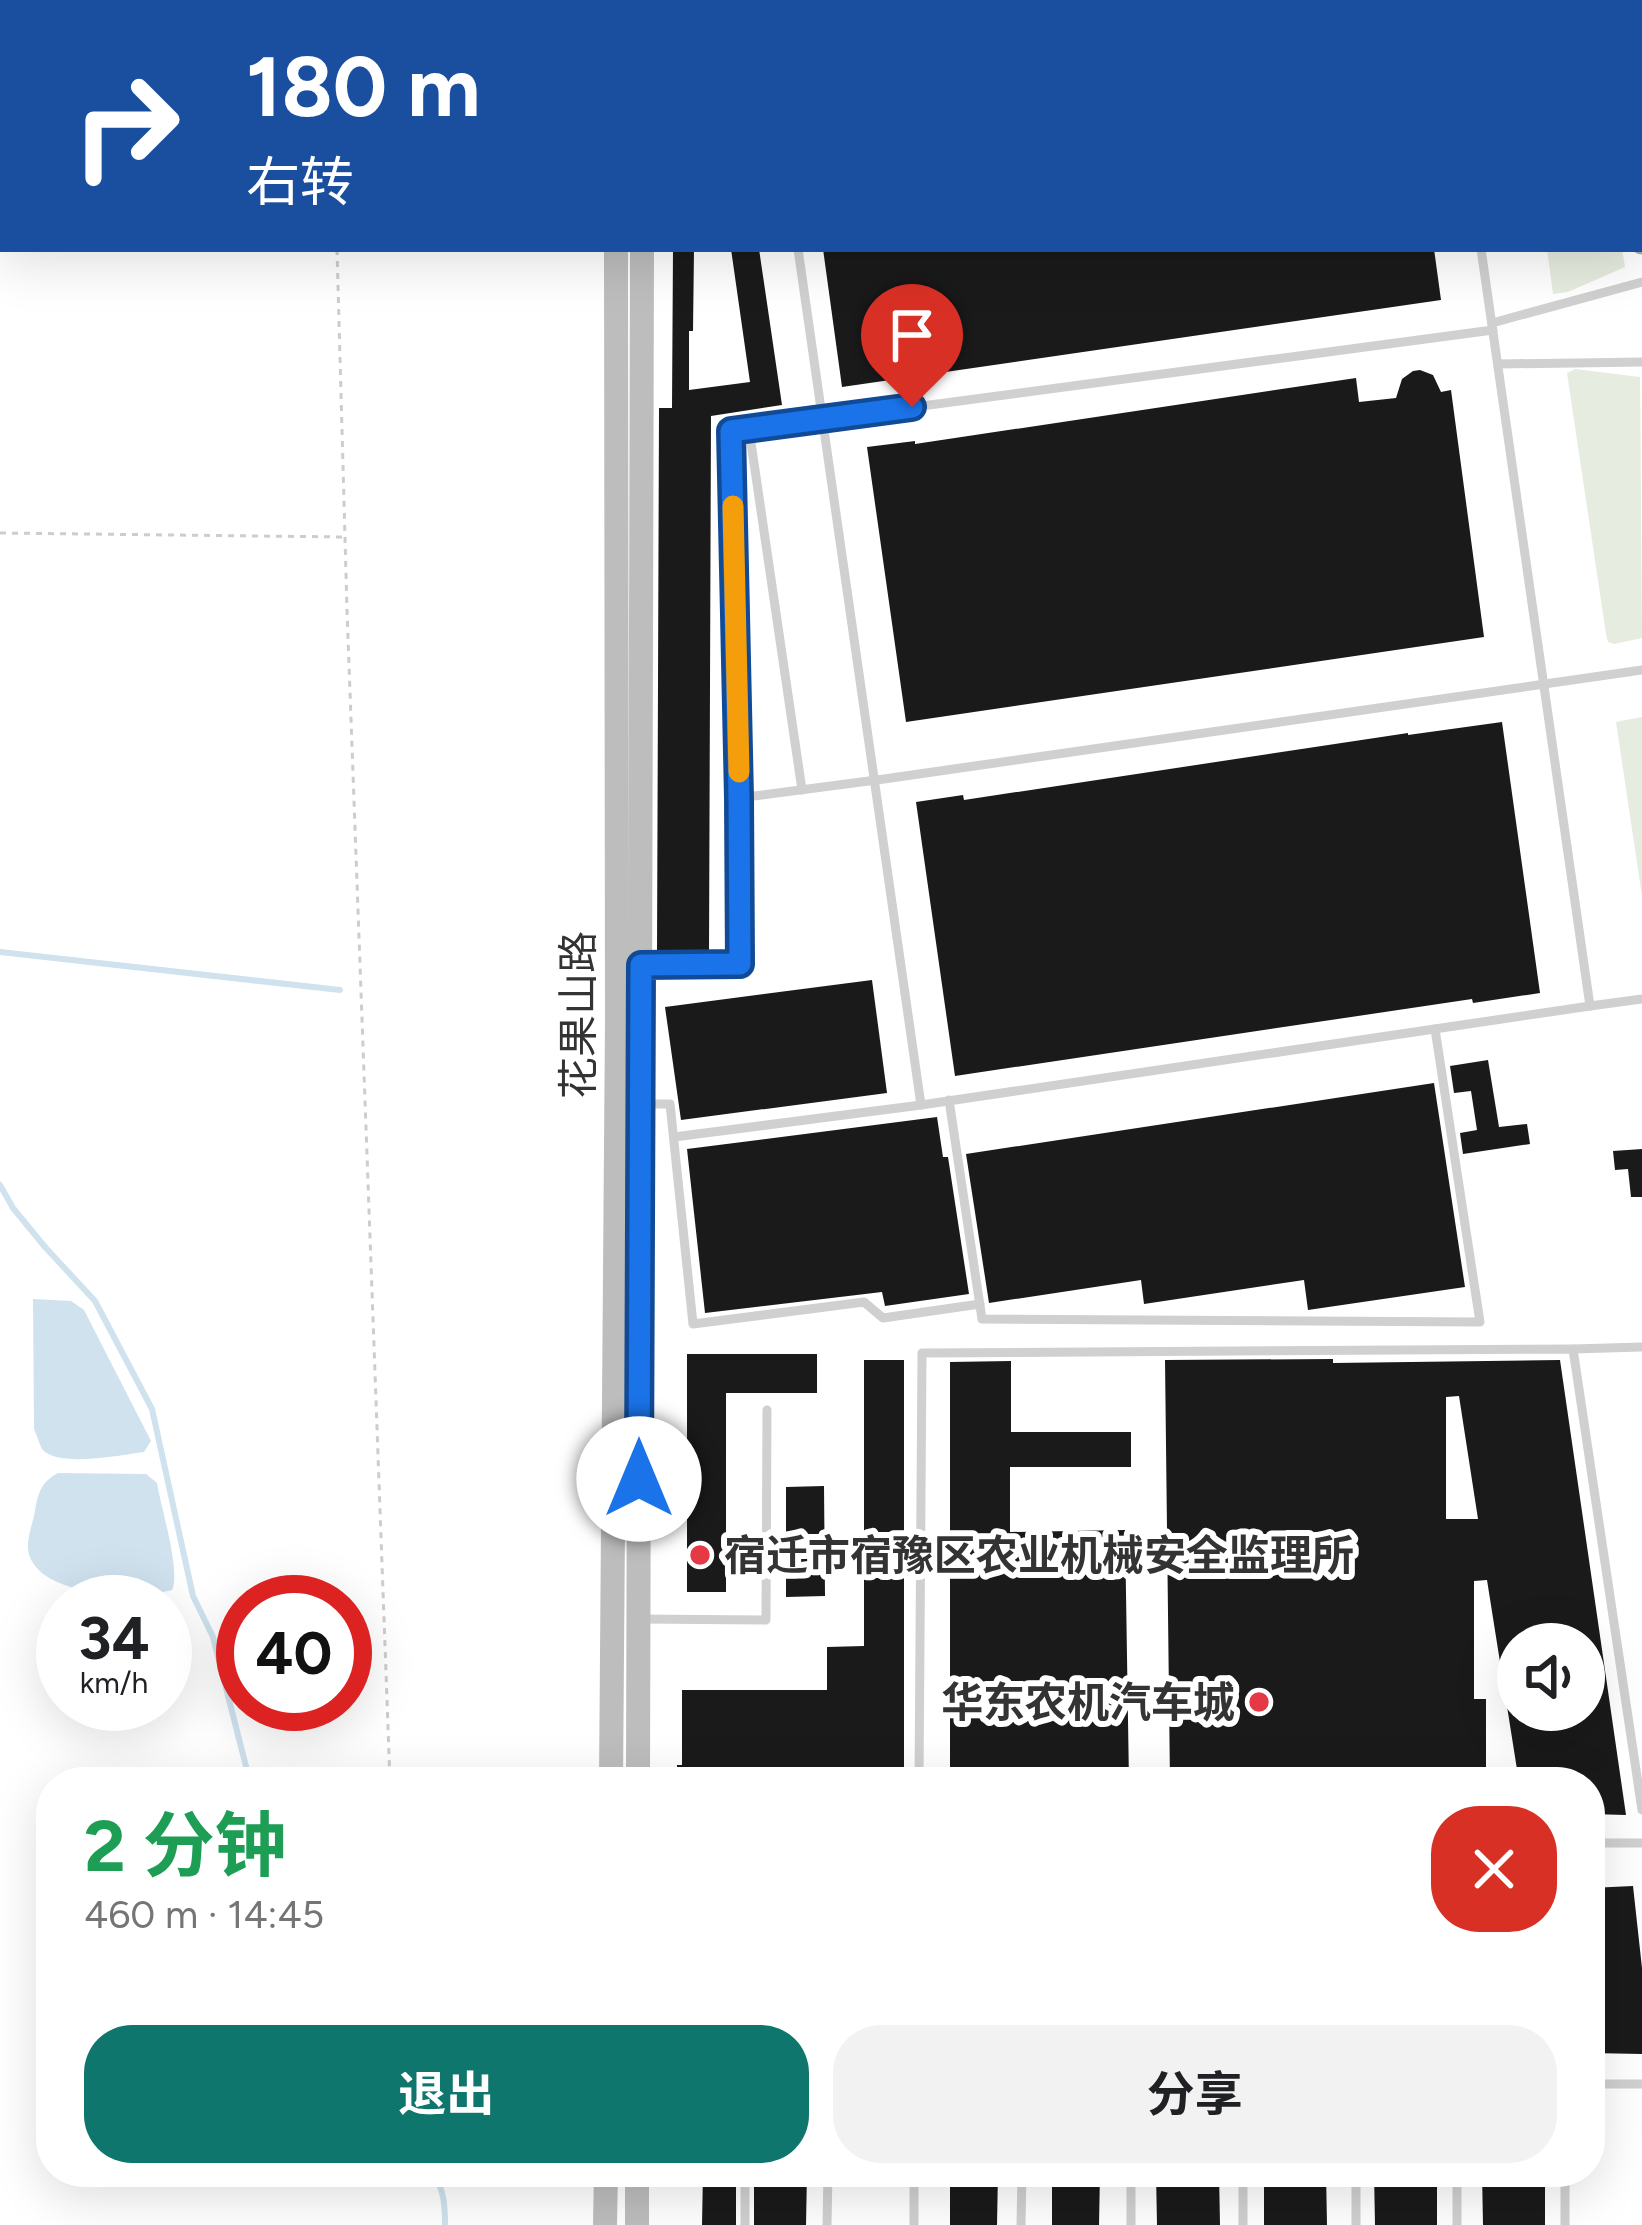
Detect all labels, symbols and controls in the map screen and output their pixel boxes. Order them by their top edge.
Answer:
text: 180 m [246,36,481,137]
icon: right [48,48,204,204]
text: 右转 [246,150,354,215]
pin [861,284,963,407]
icon: arrive [879,302,945,368]
street label: 花果山路 [553,931,604,1099]
position arrow [576,1416,702,1542]
place label: 宿迁市宿豫区农业机械安全监理所 [724,1530,1354,1581]
marker: 宿迁市宿豫区农业机械安全监理所 [687,1542,713,1568]
speed limit sign: 40 [216,1575,372,1731]
text: 34 [78,1602,150,1674]
map controls [1497,1623,1605,1731]
button: sound [1497,1623,1605,1731]
text: km/h [80,1664,148,1701]
place label: 华东农机汽车城 [941,1677,1235,1728]
marker: 华东农机汽车城 [1246,1689,1272,1715]
text: 2 分钟 [84,1803,287,1889]
button: close [1431,1806,1557,1932]
text: 460 m · 14:45 [84,1891,324,1938]
button: 退出 [84,2025,809,2163]
button: 分享 [833,2025,1557,2163]

